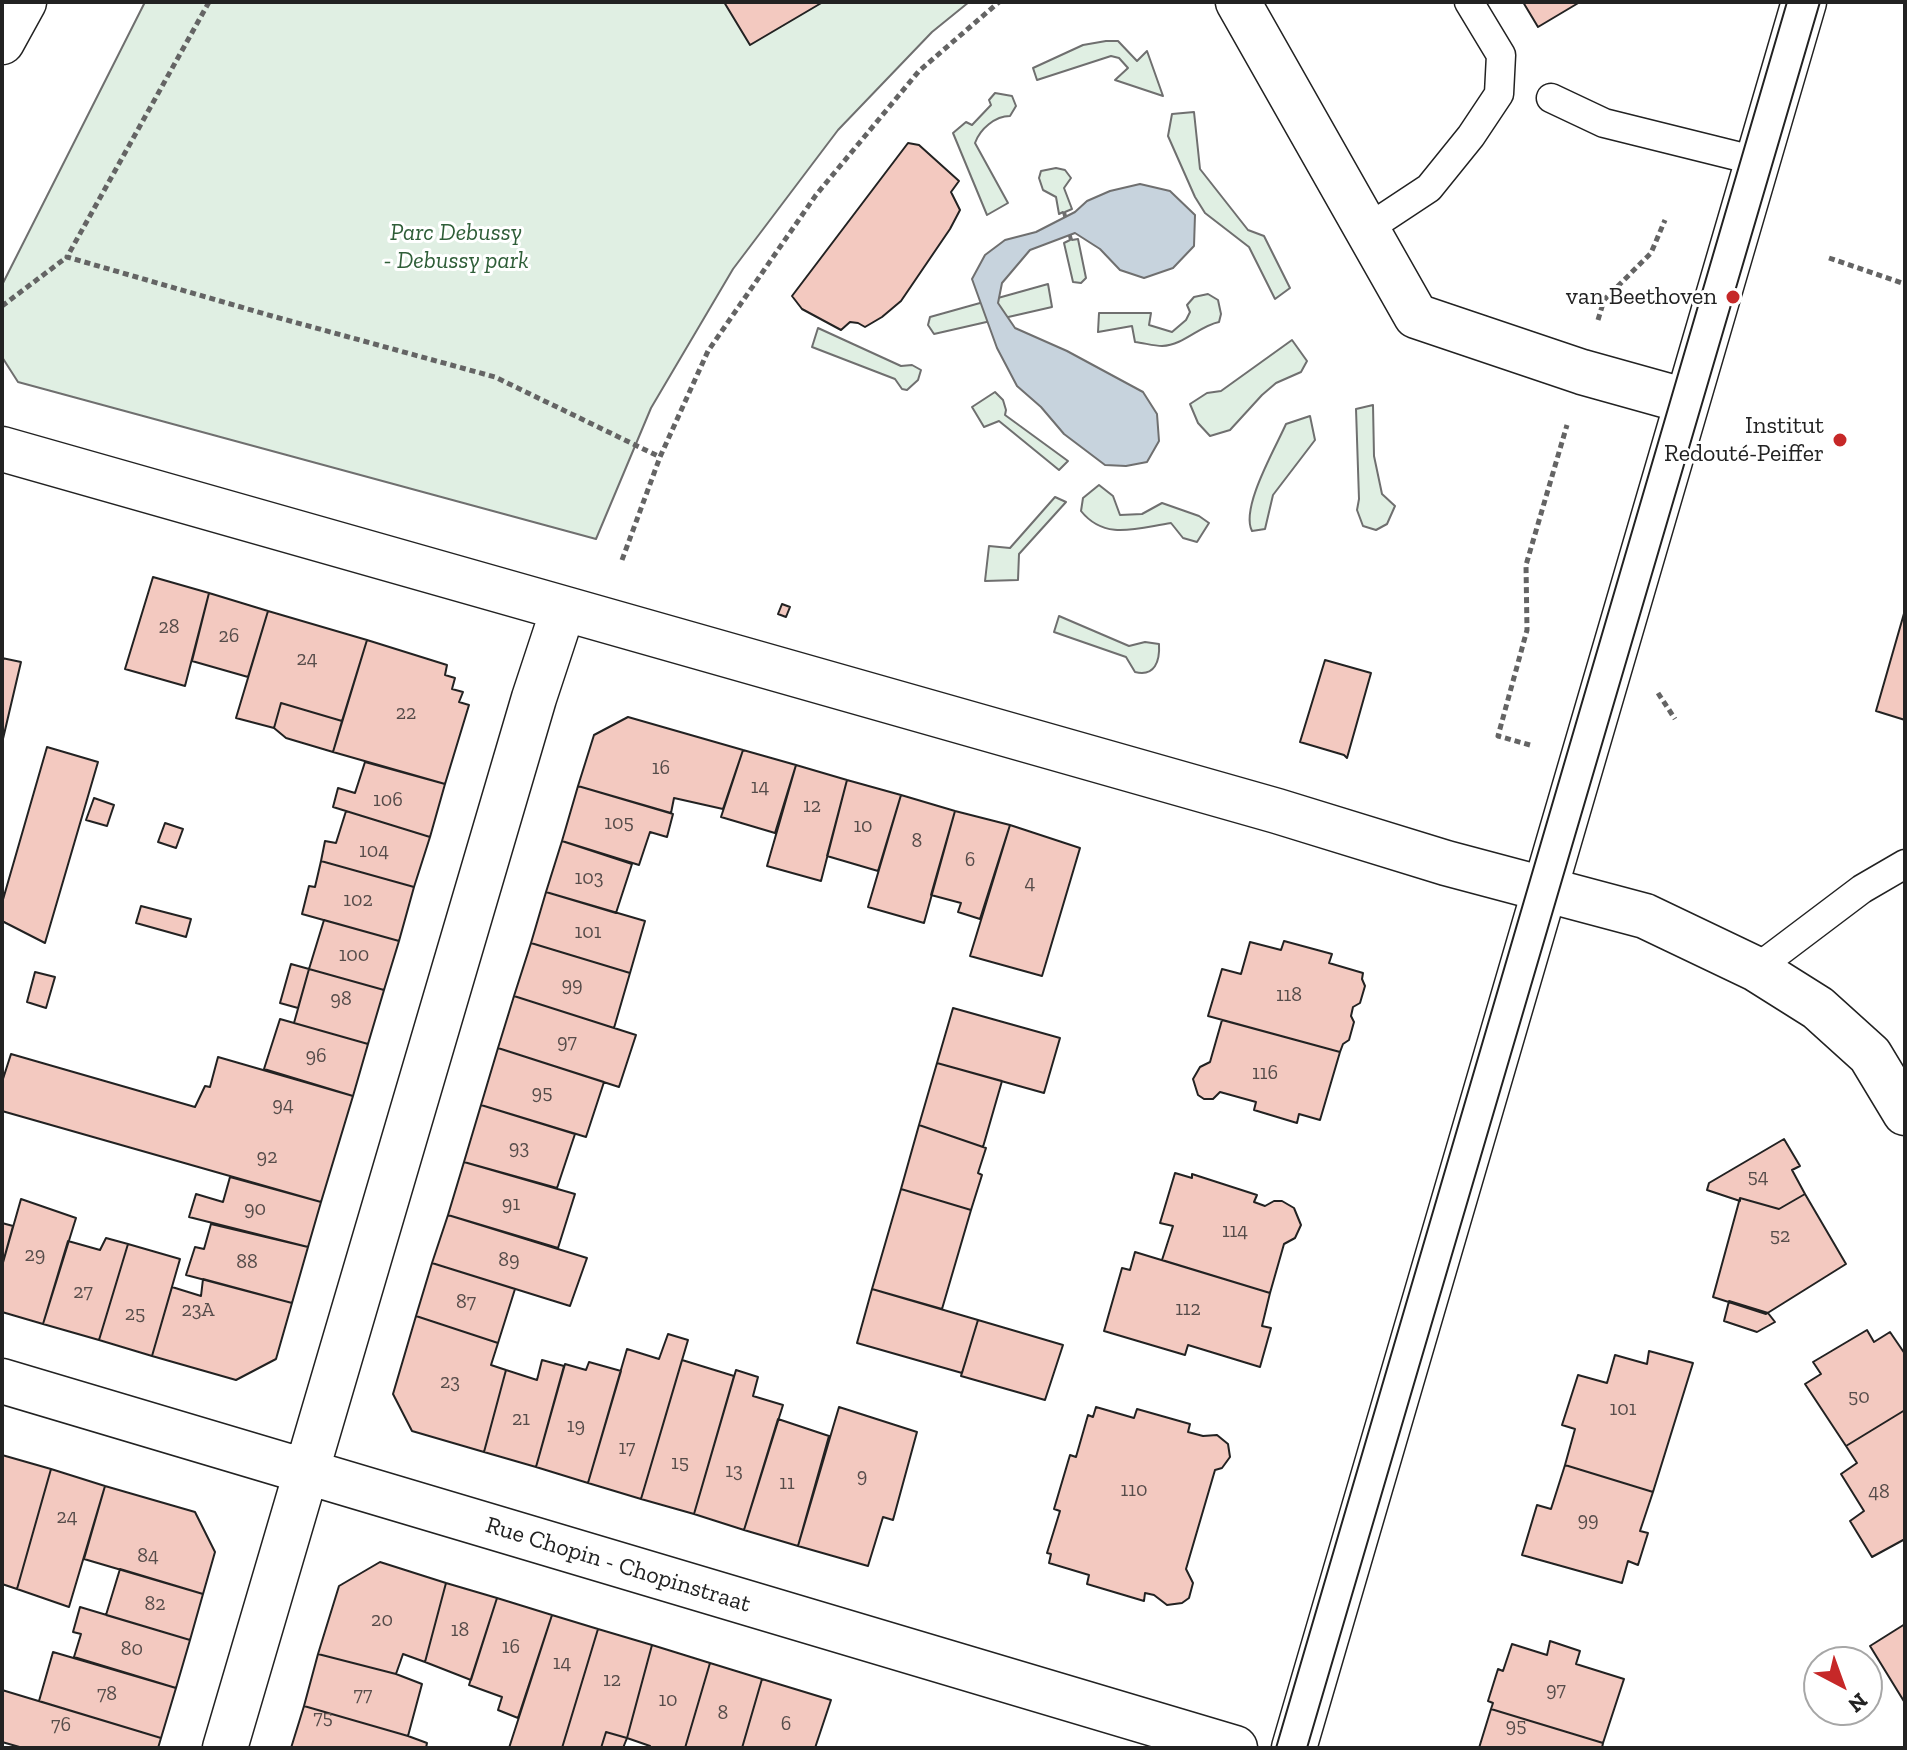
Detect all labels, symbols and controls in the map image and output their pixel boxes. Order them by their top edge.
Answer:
park label: Parc Debussy - Debussy park [383,219,529,275]
place label: van Beethoven [1566,283,1717,311]
marker: van Beethoven [1724,288,1742,306]
place label: Institut Redouté-Peiffer [1664,412,1824,468]
marker: Institut Redouté-Peiffer [1831,431,1849,449]
house number: 28 [158,615,180,639]
house number: 26 [219,624,239,648]
house number: 24 [296,647,318,671]
house number: 22 [396,701,416,725]
house number: 16 [652,756,670,780]
house number: 14 [751,775,769,799]
house number: 106 [373,788,403,812]
house number: 12 [803,794,821,818]
house number: 105 [604,811,634,835]
house number: 10 [853,814,873,838]
house number: 8 [912,829,922,853]
house number: 104 [359,839,389,863]
house number: 6 [965,848,975,872]
house number: 103 [575,866,603,890]
house number: 4 [1025,871,1035,895]
house number: 102 [343,888,373,912]
house number: 101 [575,920,601,944]
house number: 100 [339,943,369,967]
house number: 99 [561,973,583,997]
house number: 118 [1276,983,1302,1007]
house number: 98 [330,987,352,1011]
house number: 97 [557,1030,577,1054]
house number: 96 [305,1044,327,1068]
house number: 116 [1252,1061,1278,1085]
house number: 95 [532,1081,552,1105]
house number: 94 [272,1093,294,1117]
house number: 93 [509,1136,529,1160]
house number: 92 [257,1145,277,1169]
house number: 54 [1747,1165,1769,1189]
house number: 91 [502,1192,520,1216]
house number: 90 [244,1197,266,1221]
house number: 114 [1222,1219,1248,1243]
house number: 52 [1770,1224,1790,1248]
house number: 29 [25,1243,45,1267]
house number: 89 [498,1248,520,1272]
house number: 88 [236,1250,258,1274]
house number: 27 [73,1280,93,1304]
house number: 87 [456,1290,476,1314]
house number: 112 [1175,1297,1201,1321]
house number: 23A [181,1298,215,1322]
house number: 25 [125,1302,145,1326]
house number: 23 [440,1370,460,1394]
house number: 50 [1848,1385,1870,1409]
house number: 101 [1610,1397,1636,1421]
house number: 21 [512,1407,530,1431]
house number: 19 [567,1414,585,1438]
house number: 17 [619,1436,635,1460]
house number: 15 [671,1451,689,1475]
house number: 13 [725,1459,743,1483]
house number: 9 [857,1464,867,1488]
house number: 11 [779,1471,795,1495]
house number: 110 [1121,1478,1147,1502]
house number: 48 [1868,1480,1890,1504]
house number: 24 [56,1505,78,1529]
house number: 99 [1577,1508,1599,1532]
street label: Rue Chopin - Chopinstraat [482,1511,754,1619]
house number: 84 [137,1544,159,1568]
house number: 82 [144,1592,166,1616]
house number: 20 [371,1608,393,1632]
house number: 18 [451,1618,469,1642]
house number: 16 [502,1635,520,1659]
house number: 80 [121,1637,143,1661]
north arrow [1803,1646,1883,1726]
house number: 14 [553,1651,571,1675]
house number: 12 [603,1668,621,1692]
house number: 97 [1546,1678,1566,1702]
house number: 78 [97,1682,117,1706]
house number: 77 [354,1683,372,1707]
text: N [1843,1687,1873,1719]
house number: 10 [658,1688,678,1712]
house number: 8 [718,1701,728,1725]
house number: 75 [313,1706,333,1730]
house number: 6 [781,1712,791,1736]
house number: 76 [51,1713,71,1737]
house number: 95 [1506,1714,1526,1738]

